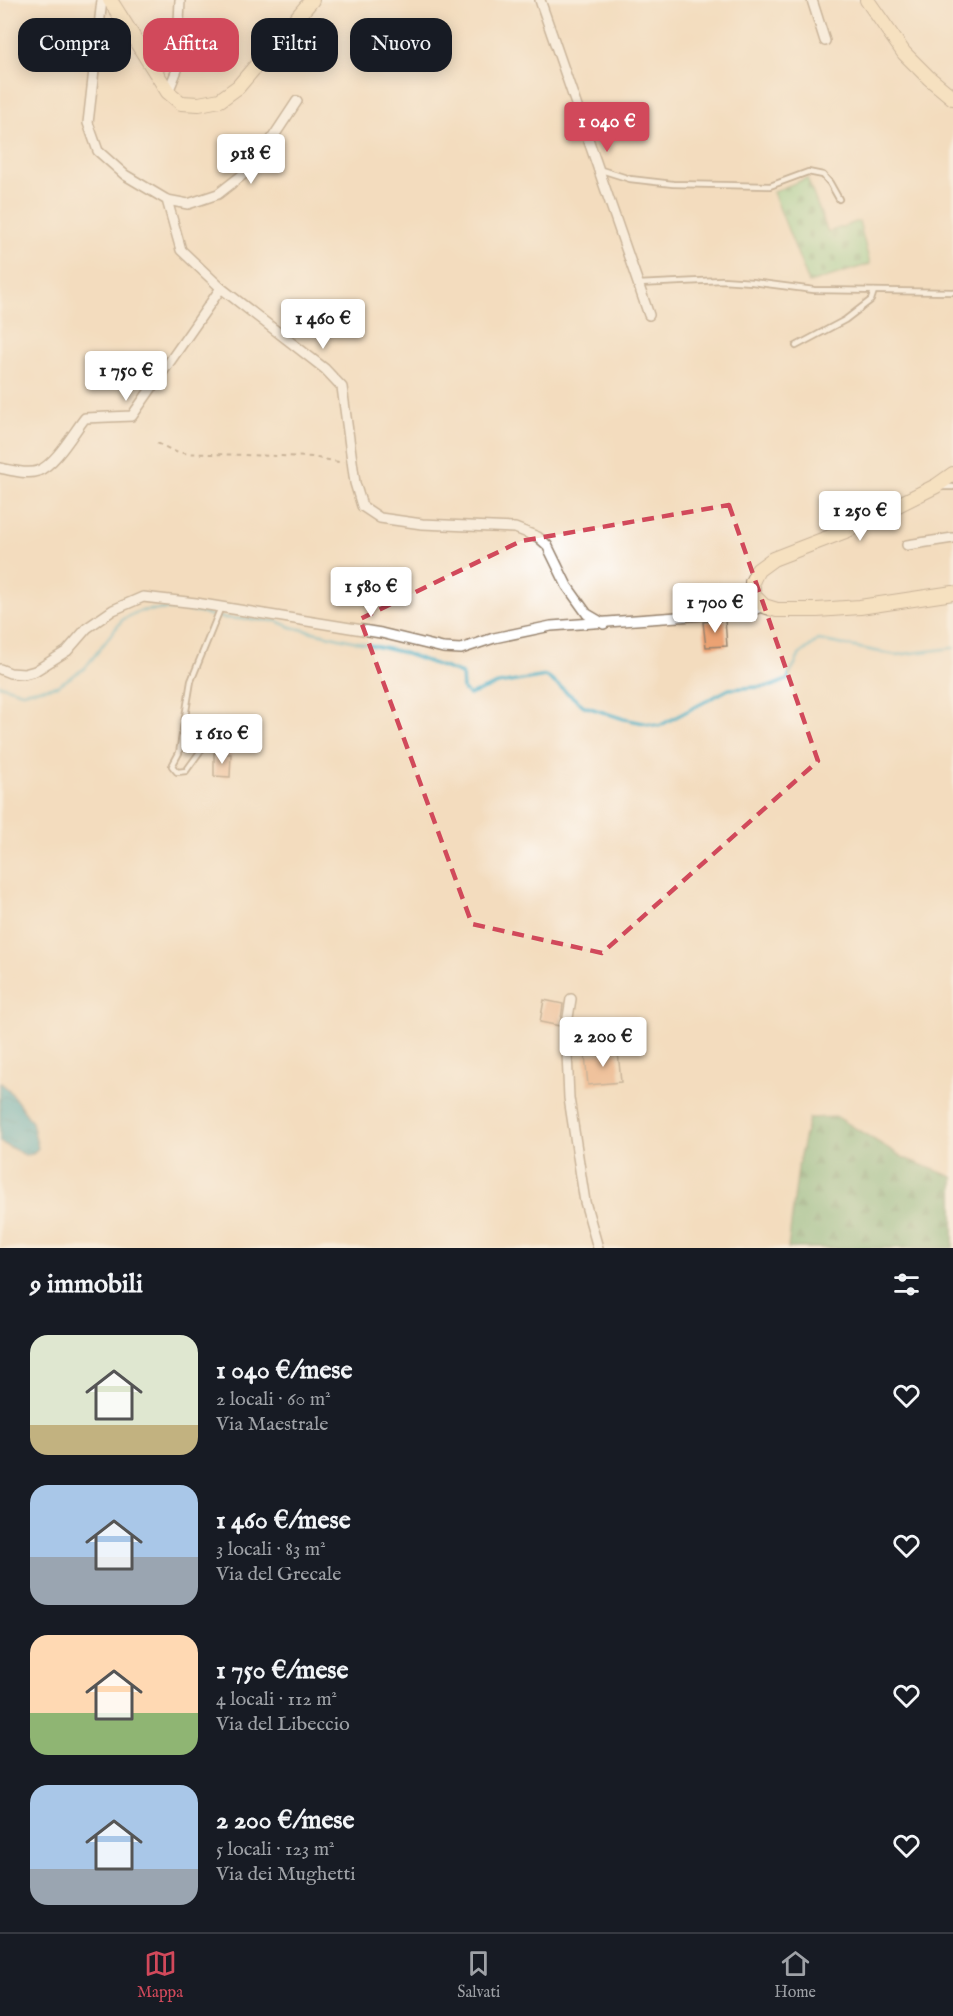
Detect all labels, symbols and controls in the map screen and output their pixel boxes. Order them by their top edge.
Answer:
chip: Compra [18,18,131,72]
chip: Affitta [143,18,239,72]
chip: Filtri [251,18,338,72]
chip: Nuovo [350,18,452,72]
pin: 1 040 € [552,102,662,153]
text: 1 040 € [578,109,636,134]
pin: 918 € [209,134,293,185]
text: 918 € [231,141,271,166]
pin: 1 460 € [268,299,378,350]
text: 1 460 € [295,306,351,331]
pin: 1 750 € [71,351,181,402]
text: 1 750 € [99,358,153,383]
pin: 1 250 € [805,491,915,542]
text: 1 250 € [833,498,887,523]
pin: 1 580 € [316,567,426,618]
text: 1 580 € [345,574,397,599]
pin: 1 700 € [660,583,770,634]
text: 1 700 € [687,590,743,615]
pin: 1 610 € [167,714,277,765]
text: 1 610 € [195,721,249,746]
pin: 2 200 € [548,1017,658,1068]
text: 2 200 € [574,1024,632,1049]
text: 9 immobili [30,1268,143,1301]
icon: filters [890,1268,923,1301]
text: 1 040 €/mese [216,1354,352,1387]
icon: home [78,1359,150,1431]
icon: heart [890,1379,923,1412]
text: 2 locali · 60 m² [216,1387,331,1412]
text: Via Maestrale [216,1412,329,1437]
text: 1 460 €/mese [216,1504,351,1537]
icon: home [78,1509,150,1581]
icon: heart [890,1529,923,1562]
text: 3 locali · 83 m² [216,1537,326,1562]
text: Via del Grecale [216,1562,341,1587]
text: 1 750 €/mese [216,1654,348,1687]
icon: home [78,1659,150,1731]
icon: heart [890,1679,923,1712]
text: 4 locali · 112 m² [216,1687,337,1712]
text: Via del Libeccio [216,1712,350,1737]
text: 2 200 €/mese [216,1804,354,1837]
icon: home [78,1809,150,1881]
icon: heart [890,1829,923,1862]
text: 5 locali · 123 m² [216,1837,335,1862]
text: Via dei Mughetti [216,1862,356,1887]
tab: Mappa [137,1947,183,2003]
tab: Salvati [457,1947,500,2003]
tab: Home [774,1947,816,2003]

